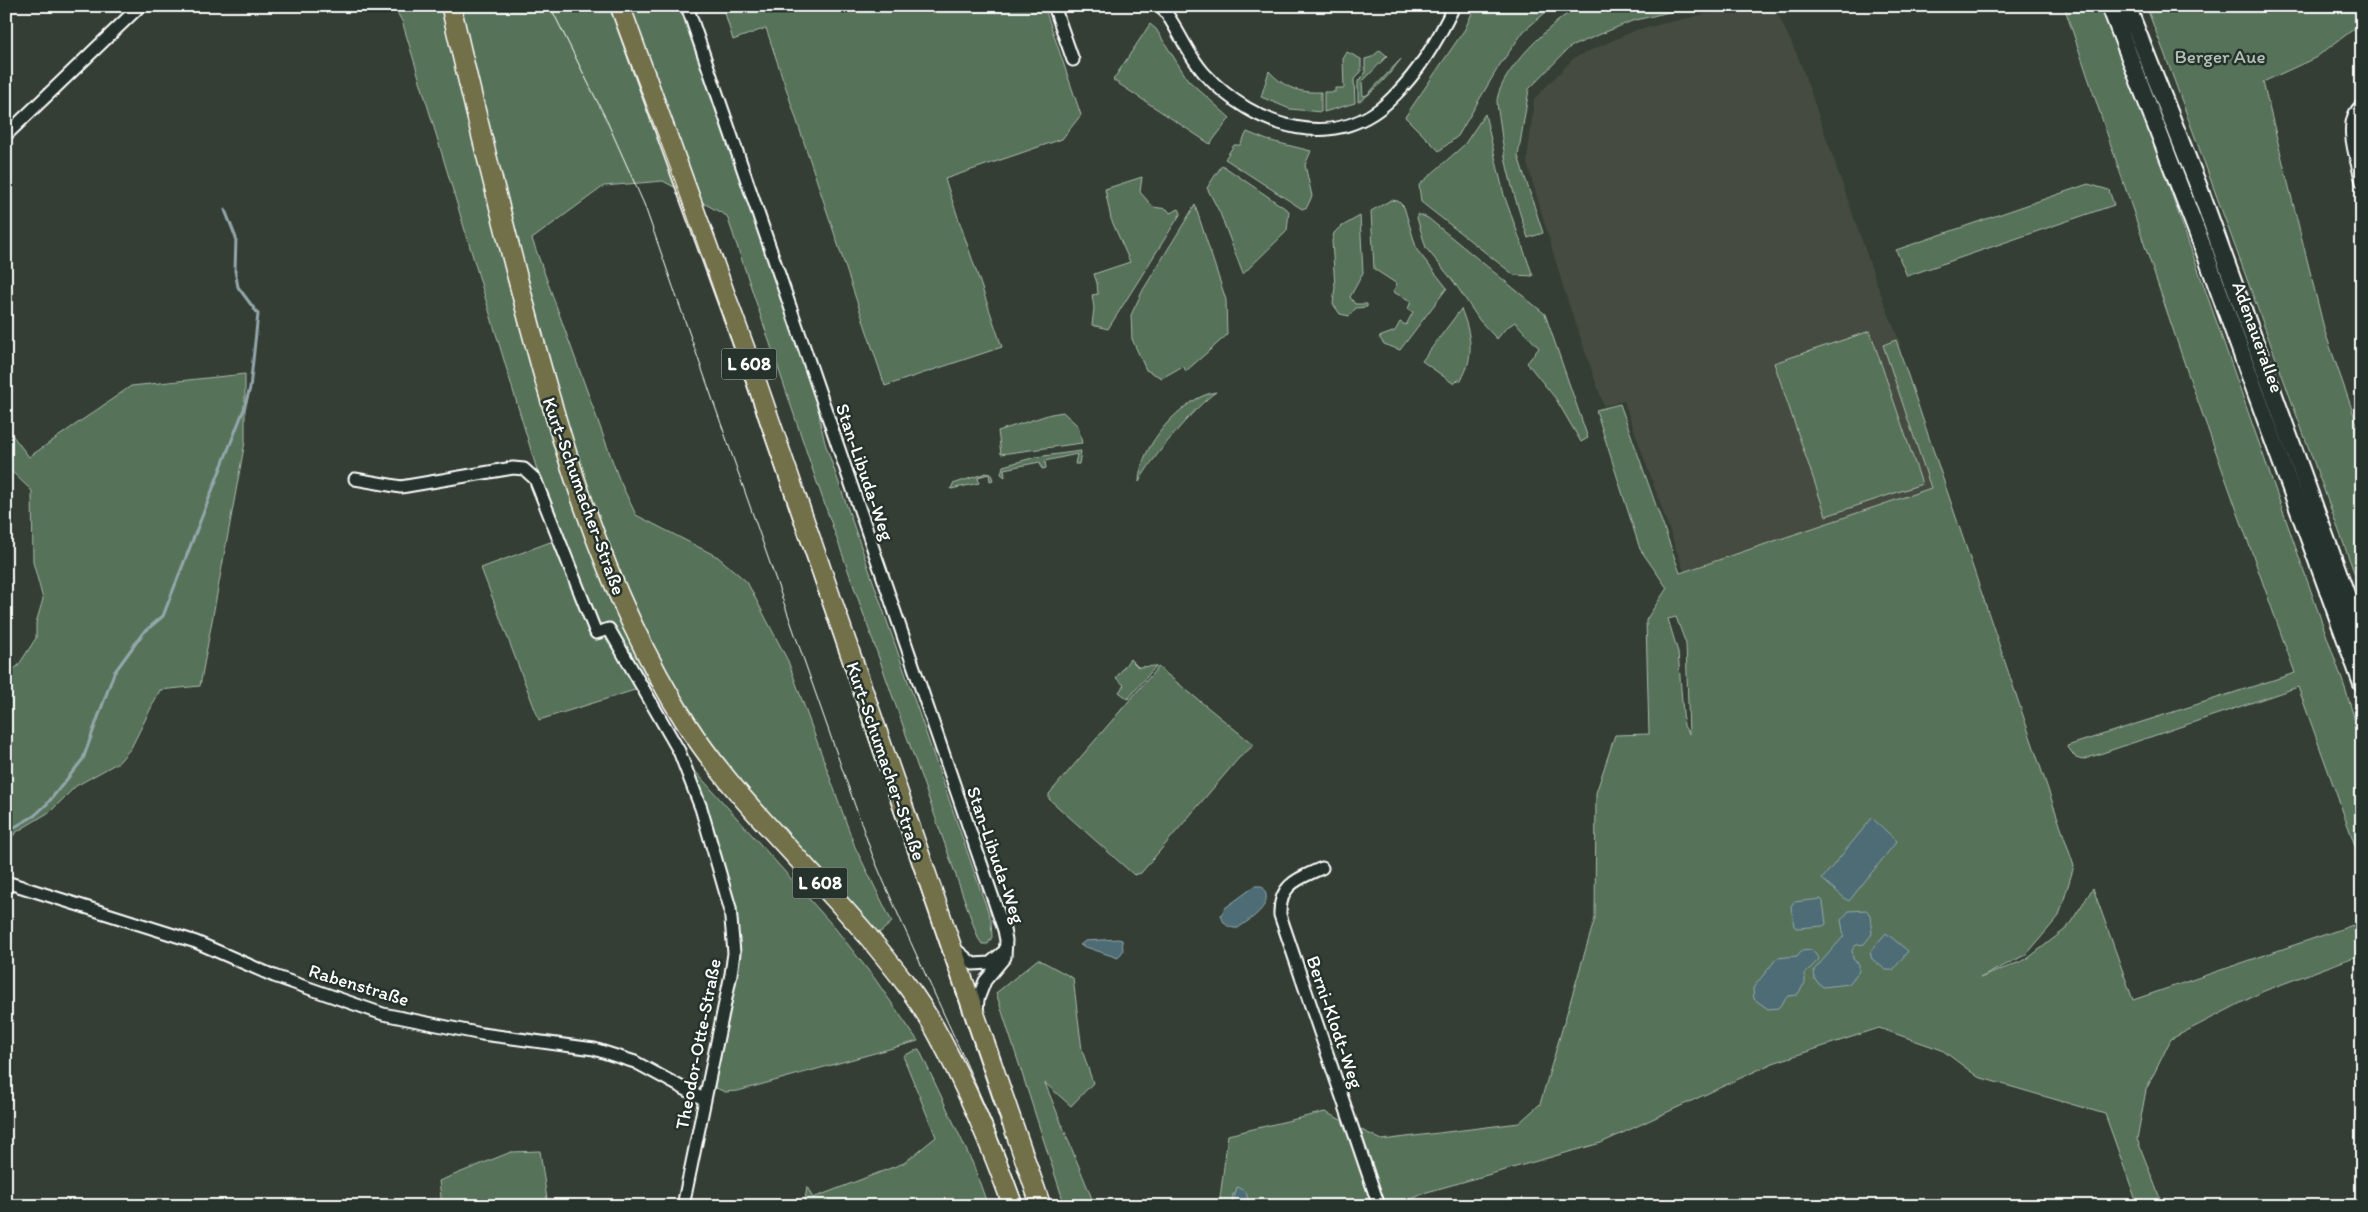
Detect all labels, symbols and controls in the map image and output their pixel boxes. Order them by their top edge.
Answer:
park label: Berger Aue [2174,45,2266,68]
street label: Adenauerallee [2227,278,2289,396]
road number: L 608 [722,348,776,379]
street label: Kurt-Schumacher-Straße [538,394,630,598]
street label: Stan-Libuda-Weg [831,400,899,544]
street label: Kurt-Schumacher-Straße [841,659,931,863]
street label: Stan-Libuda-Weg [962,783,1030,927]
road number: L 608 [792,868,848,898]
street label: Berni-Klodt-Weg [1302,953,1369,1092]
street label: Theodor-Otte-Straße [670,957,726,1131]
street label: Rabenstraße [306,959,412,1011]

